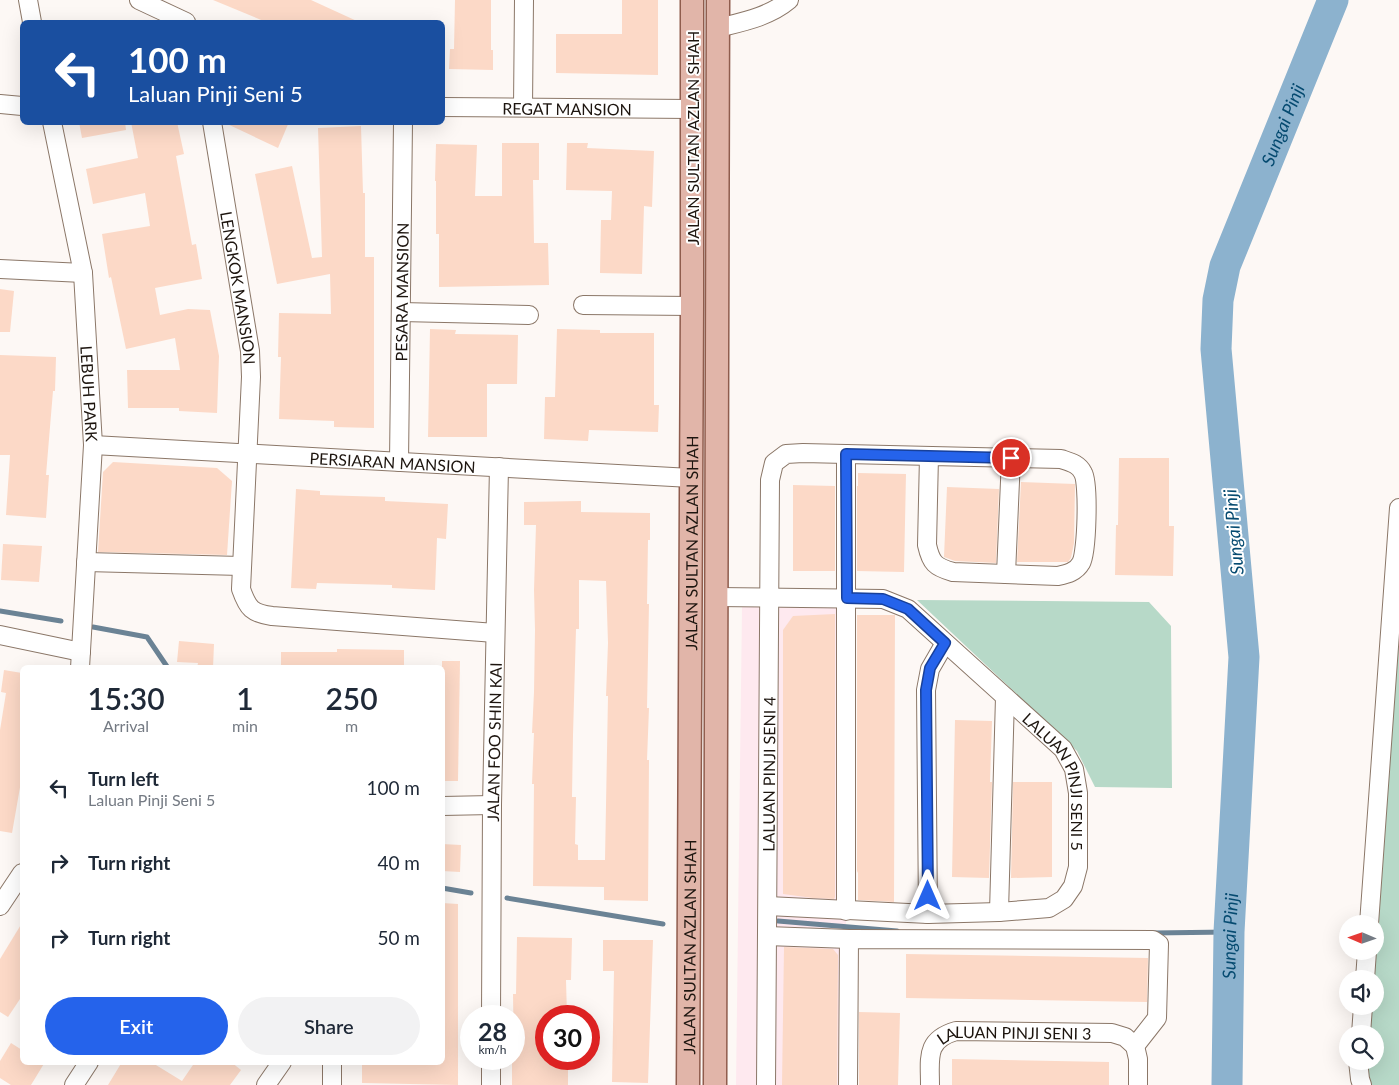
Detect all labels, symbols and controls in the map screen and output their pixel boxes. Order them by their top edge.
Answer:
street label: JALAN SULTAN AZLAN SHAH [683,31,702,245]
text: 100 m [128,38,227,80]
icon: left [45,40,110,105]
text: Laluan Pinji Seni 5 [128,80,303,107]
water label: Sungai Pinji [1256,81,1309,169]
street label: REGAT MANSION [502,98,632,118]
street label: LENGKOK MANSION [217,210,260,365]
street label: PESARA MANSION [391,223,411,361]
street label: LEBUH PARK [78,345,102,443]
street label: JALAN SULTAN AZLAN SHAH [681,436,701,650]
pin [990,437,1032,479]
icon: arrive [997,444,1025,472]
street label: PERSIARAN MANSION [309,447,476,476]
water label: Sungai Pinji [1218,488,1248,576]
street label: JALAN FOO SHIN KAI [482,662,504,822]
text: 15:30 [87,680,165,716]
text: 1 [236,680,254,716]
text: 250 [325,680,378,716]
street label: LALUAN PINJI SENI 4 [758,696,778,852]
street label: LALUAN PINJI SENI 5 [1019,708,1088,851]
text: Arrival [103,716,149,735]
text: min [232,716,258,735]
text: m [345,716,358,735]
text: Turn left [88,767,159,790]
icon: left [45,774,73,802]
text: 100 m [366,776,420,799]
text: Laluan Pinji Seni 5 [88,790,215,809]
street label: JALAN SULTAN AZLAN SHAH [679,840,699,1054]
icon: right [45,849,73,877]
text: Turn right [88,851,170,874]
text: 40 m [377,851,420,874]
position arrow [901,869,953,921]
water label: Sungai Pinji [1217,892,1242,979]
north arrow [1339,915,1384,960]
map controls [1339,915,1384,1070]
icon: right [45,924,73,952]
text: Turn right [88,926,170,949]
text: 50 m [377,926,420,949]
button: sound [1339,970,1384,1015]
button: Exit [45,997,228,1055]
button: Share [238,997,420,1055]
speed limit sign: 30 [535,1005,600,1070]
text: 28 [478,1016,507,1046]
street label: LALUAN PINJI SENI 3 [933,1021,1091,1048]
button: search [1339,1025,1384,1070]
text: km/h [478,1042,507,1057]

